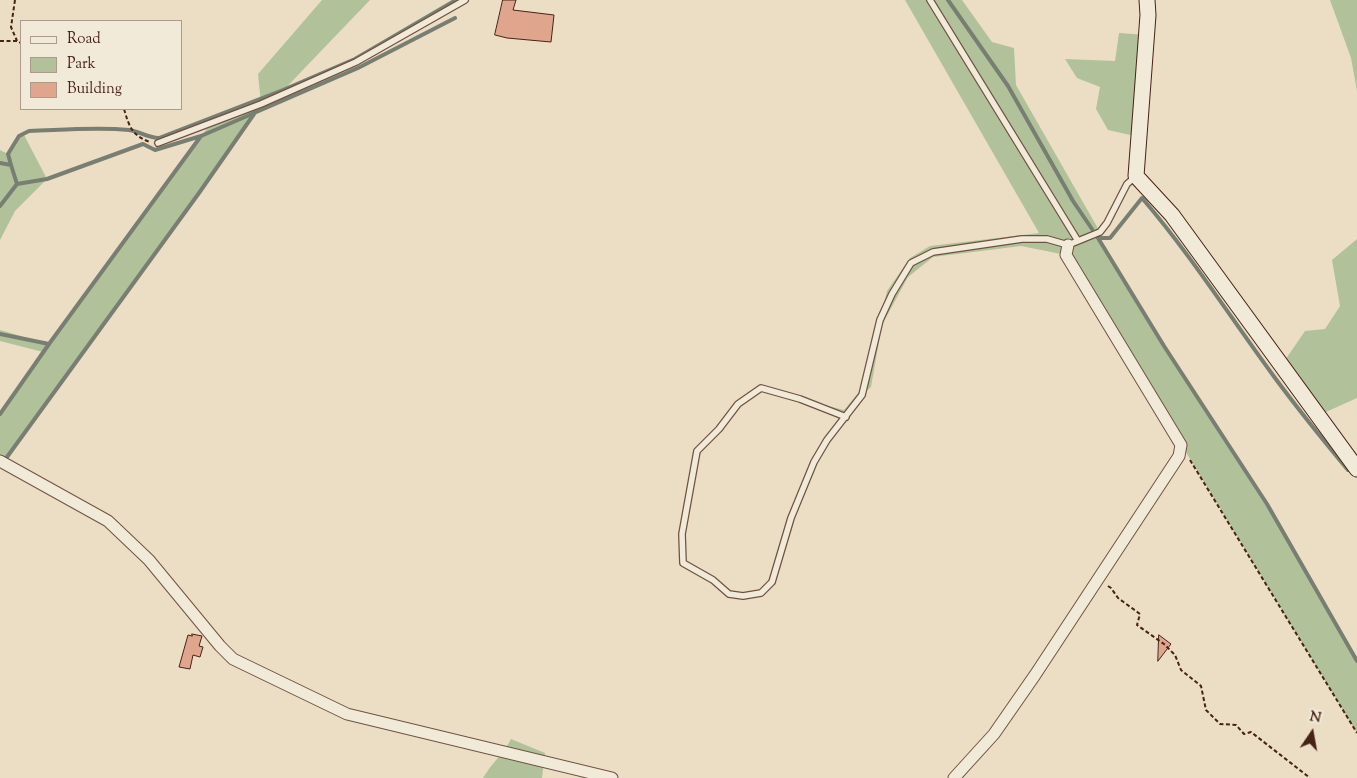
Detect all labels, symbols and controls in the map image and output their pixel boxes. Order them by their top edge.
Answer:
legend [20,20,182,110]
text: Road [67,29,101,50]
text: Park [67,54,96,75]
text: Building [67,79,122,100]
text: N [1308,707,1323,729]
north arrow [1287,708,1337,758]

